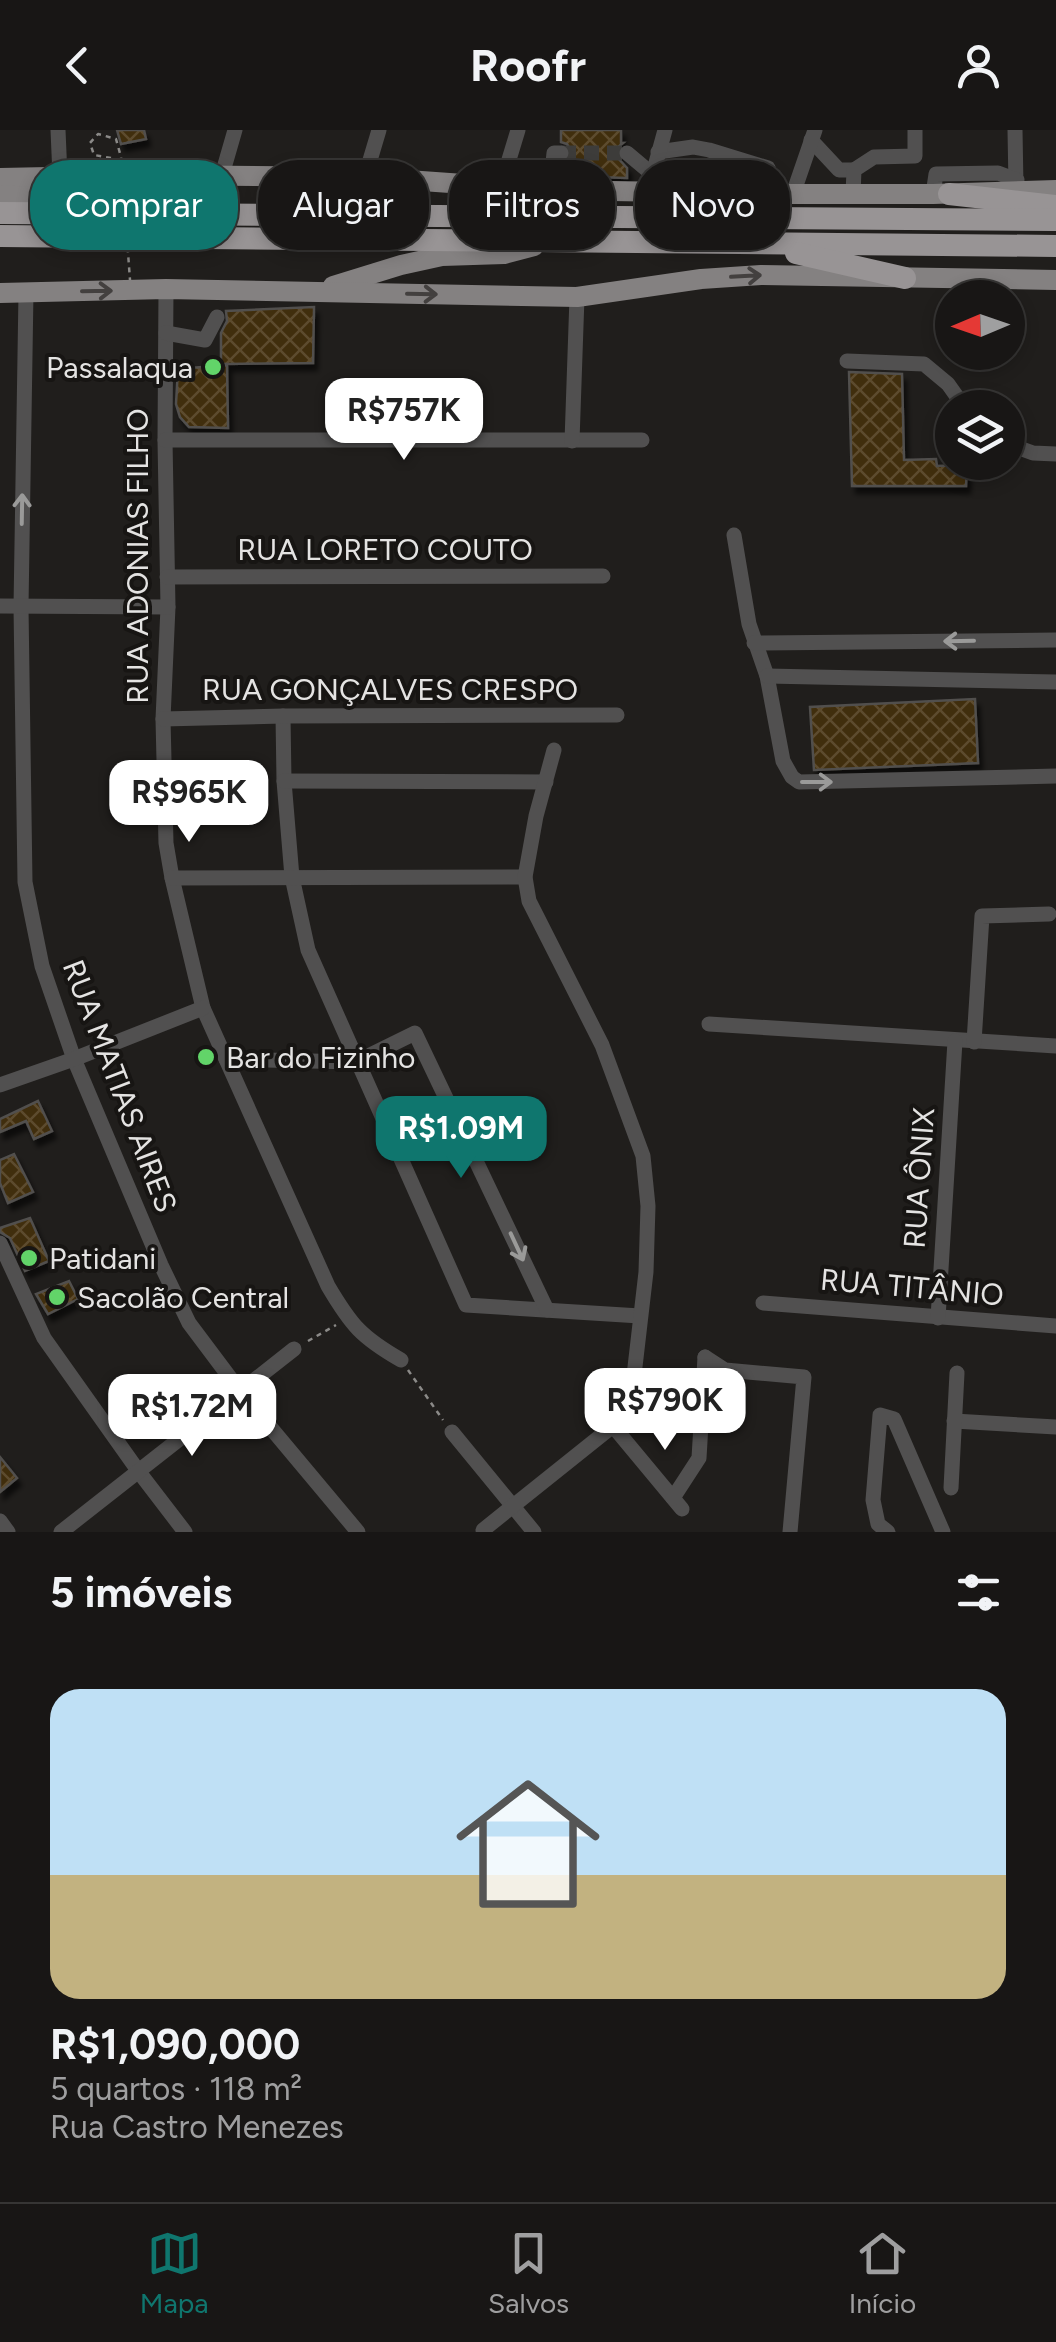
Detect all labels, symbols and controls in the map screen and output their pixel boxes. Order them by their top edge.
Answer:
icon: back [50,38,105,93]
text: Roofr [470,38,586,92]
icon: person [951,38,1006,93]
chip: Comprar [30,160,238,250]
chip: Alugar [258,160,429,250]
chip: Filtros [449,160,615,250]
chip: Novo [635,160,790,250]
one-way arrow [729,266,761,285]
north arrow [935,280,1025,370]
map controls [935,280,1025,480]
one-way arrow [80,282,113,300]
one-way arrow [406,285,438,304]
place label: Passalaqua [46,349,193,386]
marker: Passalaqua [202,356,224,378]
pin: R$757K [323,378,485,463]
button: layers [935,390,1025,480]
text: R$757K [347,391,461,429]
street label: RUA ADONIAS FILHO [119,408,156,704]
one-way arrow [13,494,32,526]
street label: RUA LORETO COUTO [237,531,533,568]
one-way arrow [943,631,975,650]
street label: RUA GONÇALVES CRESPO [202,671,578,708]
pin: R$965K [108,760,270,845]
one-way arrow [800,772,833,792]
text: R$965K [131,773,247,811]
street label: RUA MATIAS AIRES [55,955,185,1217]
place label: Bar do Fizinho [226,1039,415,1076]
marker: Bar do Fizinho [195,1046,217,1068]
pin: R$1.09M [369,1096,553,1181]
street label: RUA ÔNIX [896,1106,942,1250]
text: R$1.09M [398,1109,524,1147]
one-way arrow [509,1232,528,1262]
place label: Patidani [49,1240,156,1277]
marker: Patidani [18,1247,40,1269]
street label: RUA TITÂNIO [819,1261,1005,1313]
place label: Sacolão Central [77,1279,289,1316]
marker: Sacolão Central [46,1286,68,1308]
pin: R$790K [584,1368,746,1453]
pin: R$1.72M [100,1374,284,1459]
text: R$790K [607,1381,723,1419]
text: R$1.72M [130,1387,254,1425]
icon: filters [951,1565,1006,1620]
text: 5 imóveis [50,1567,232,1618]
icon: home [438,1754,618,1934]
text: R$1,090,000 [50,2019,300,2070]
text: 5 quartos · 118 m² [50,2070,302,2108]
text: Rua Castro Menezes [50,2108,344,2146]
tab: Mapa [140,2226,209,2320]
tab: Salvos [488,2226,569,2320]
tab: Início [849,2226,916,2320]

